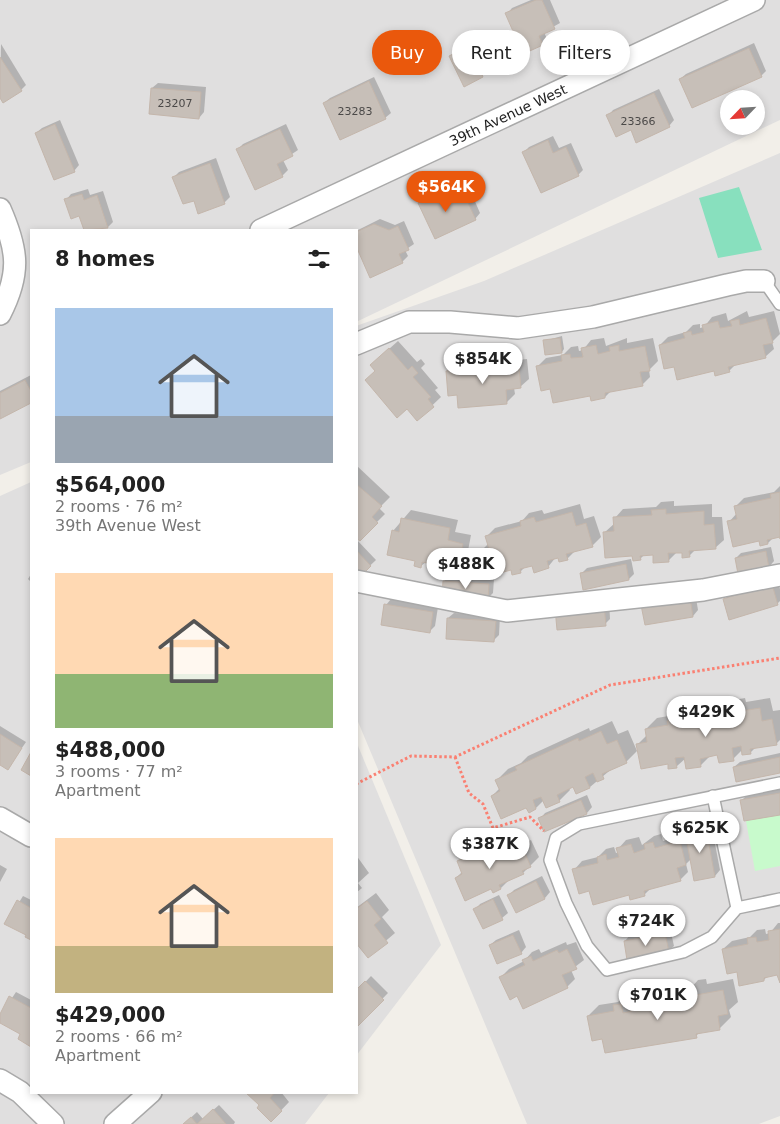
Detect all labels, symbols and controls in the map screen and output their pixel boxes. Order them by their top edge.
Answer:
chip: Buy [372,30,442,75]
chip: Rent [452,30,530,75]
chip: Filters [540,30,630,75]
street label: 39th Avenue West [447,81,570,149]
north arrow [720,90,765,135]
map controls [720,90,765,135]
house number: 23207 [158,97,193,110]
house number: 23283 [338,105,373,118]
house number: 23366 [621,115,656,128]
pin: $564K [411,170,481,213]
text: $564K [418,177,474,196]
icon: filters [305,245,333,273]
text: 8 homes [55,247,155,271]
icon: home [149,341,239,431]
pin: $854K [448,342,518,385]
text: $854K [455,349,511,368]
text: $564,000 [55,473,165,497]
text: 2 rooms · 76 m² [55,497,183,516]
text: 39th Avenue West [55,516,201,535]
pin: $488K [431,548,501,590]
text: $488K [438,554,494,573]
icon: home [149,606,239,696]
pin: $429K [671,696,741,738]
text: $429K [678,702,734,721]
text: $488,000 [55,738,165,762]
text: 3 rooms · 77 m² [55,762,183,781]
text: Apartment [55,781,141,800]
pin: $625K [665,812,735,854]
text: $625K [672,818,728,837]
pin: $387K [455,828,525,870]
text: $387K [462,834,518,853]
icon: home [149,871,239,961]
pin: $724K [611,904,681,947]
text: $724K [618,911,674,930]
pin: $701K [623,978,693,1021]
text: $701K [630,985,686,1004]
text: $429,000 [55,1003,165,1027]
text: 2 rooms · 66 m² [55,1027,183,1046]
text: Apartment [55,1046,141,1065]

